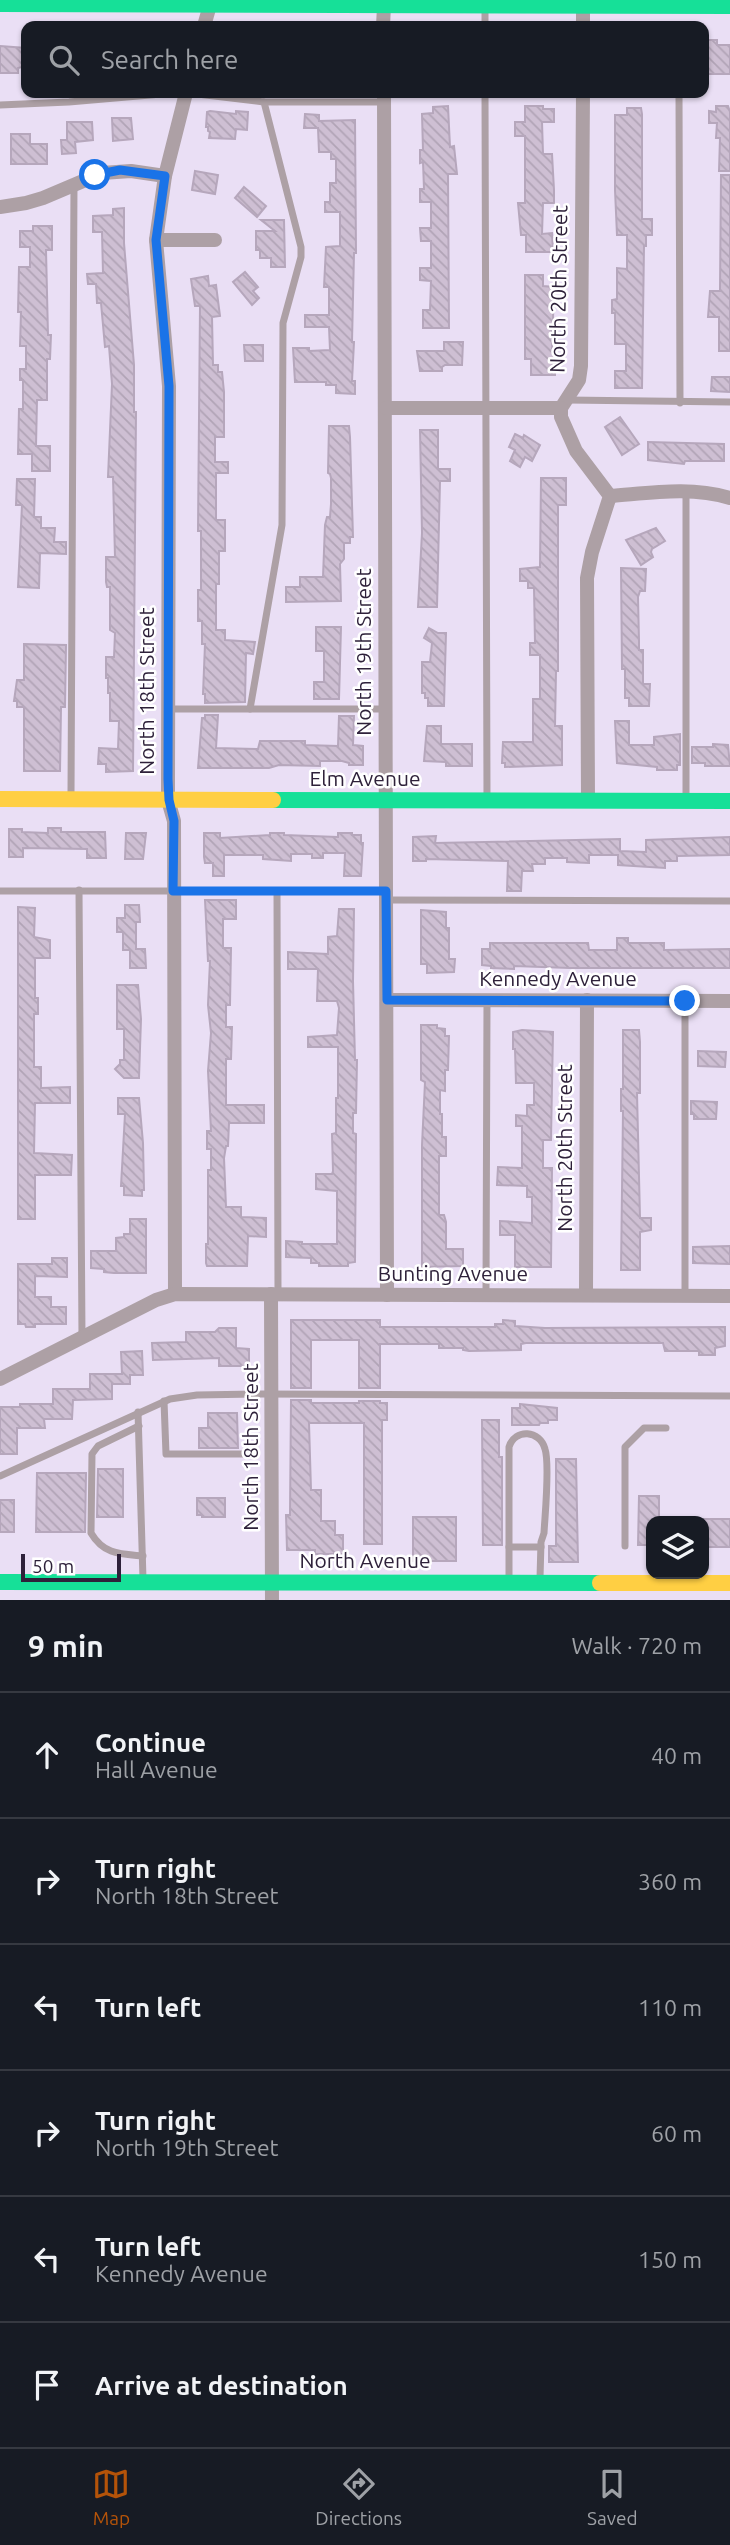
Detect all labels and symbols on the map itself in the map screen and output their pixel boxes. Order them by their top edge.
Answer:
route start [79,159,110,190]
street label: North 20th Street [545,205,571,373]
street label: North 19th Street [351,568,375,736]
street label: North 18th Street [134,607,158,775]
street label: Elm Avenue [310,766,420,790]
street label: Kennedy Avenue [479,966,637,990]
route end [669,985,700,1016]
street label: North 20th Street [552,1064,576,1232]
street label: Bunting Avenue [378,1261,528,1285]
street label: North 18th Street [238,1363,262,1531]
street label: North Avenue [299,1548,431,1572]
scale bar [21,1551,121,1583]

